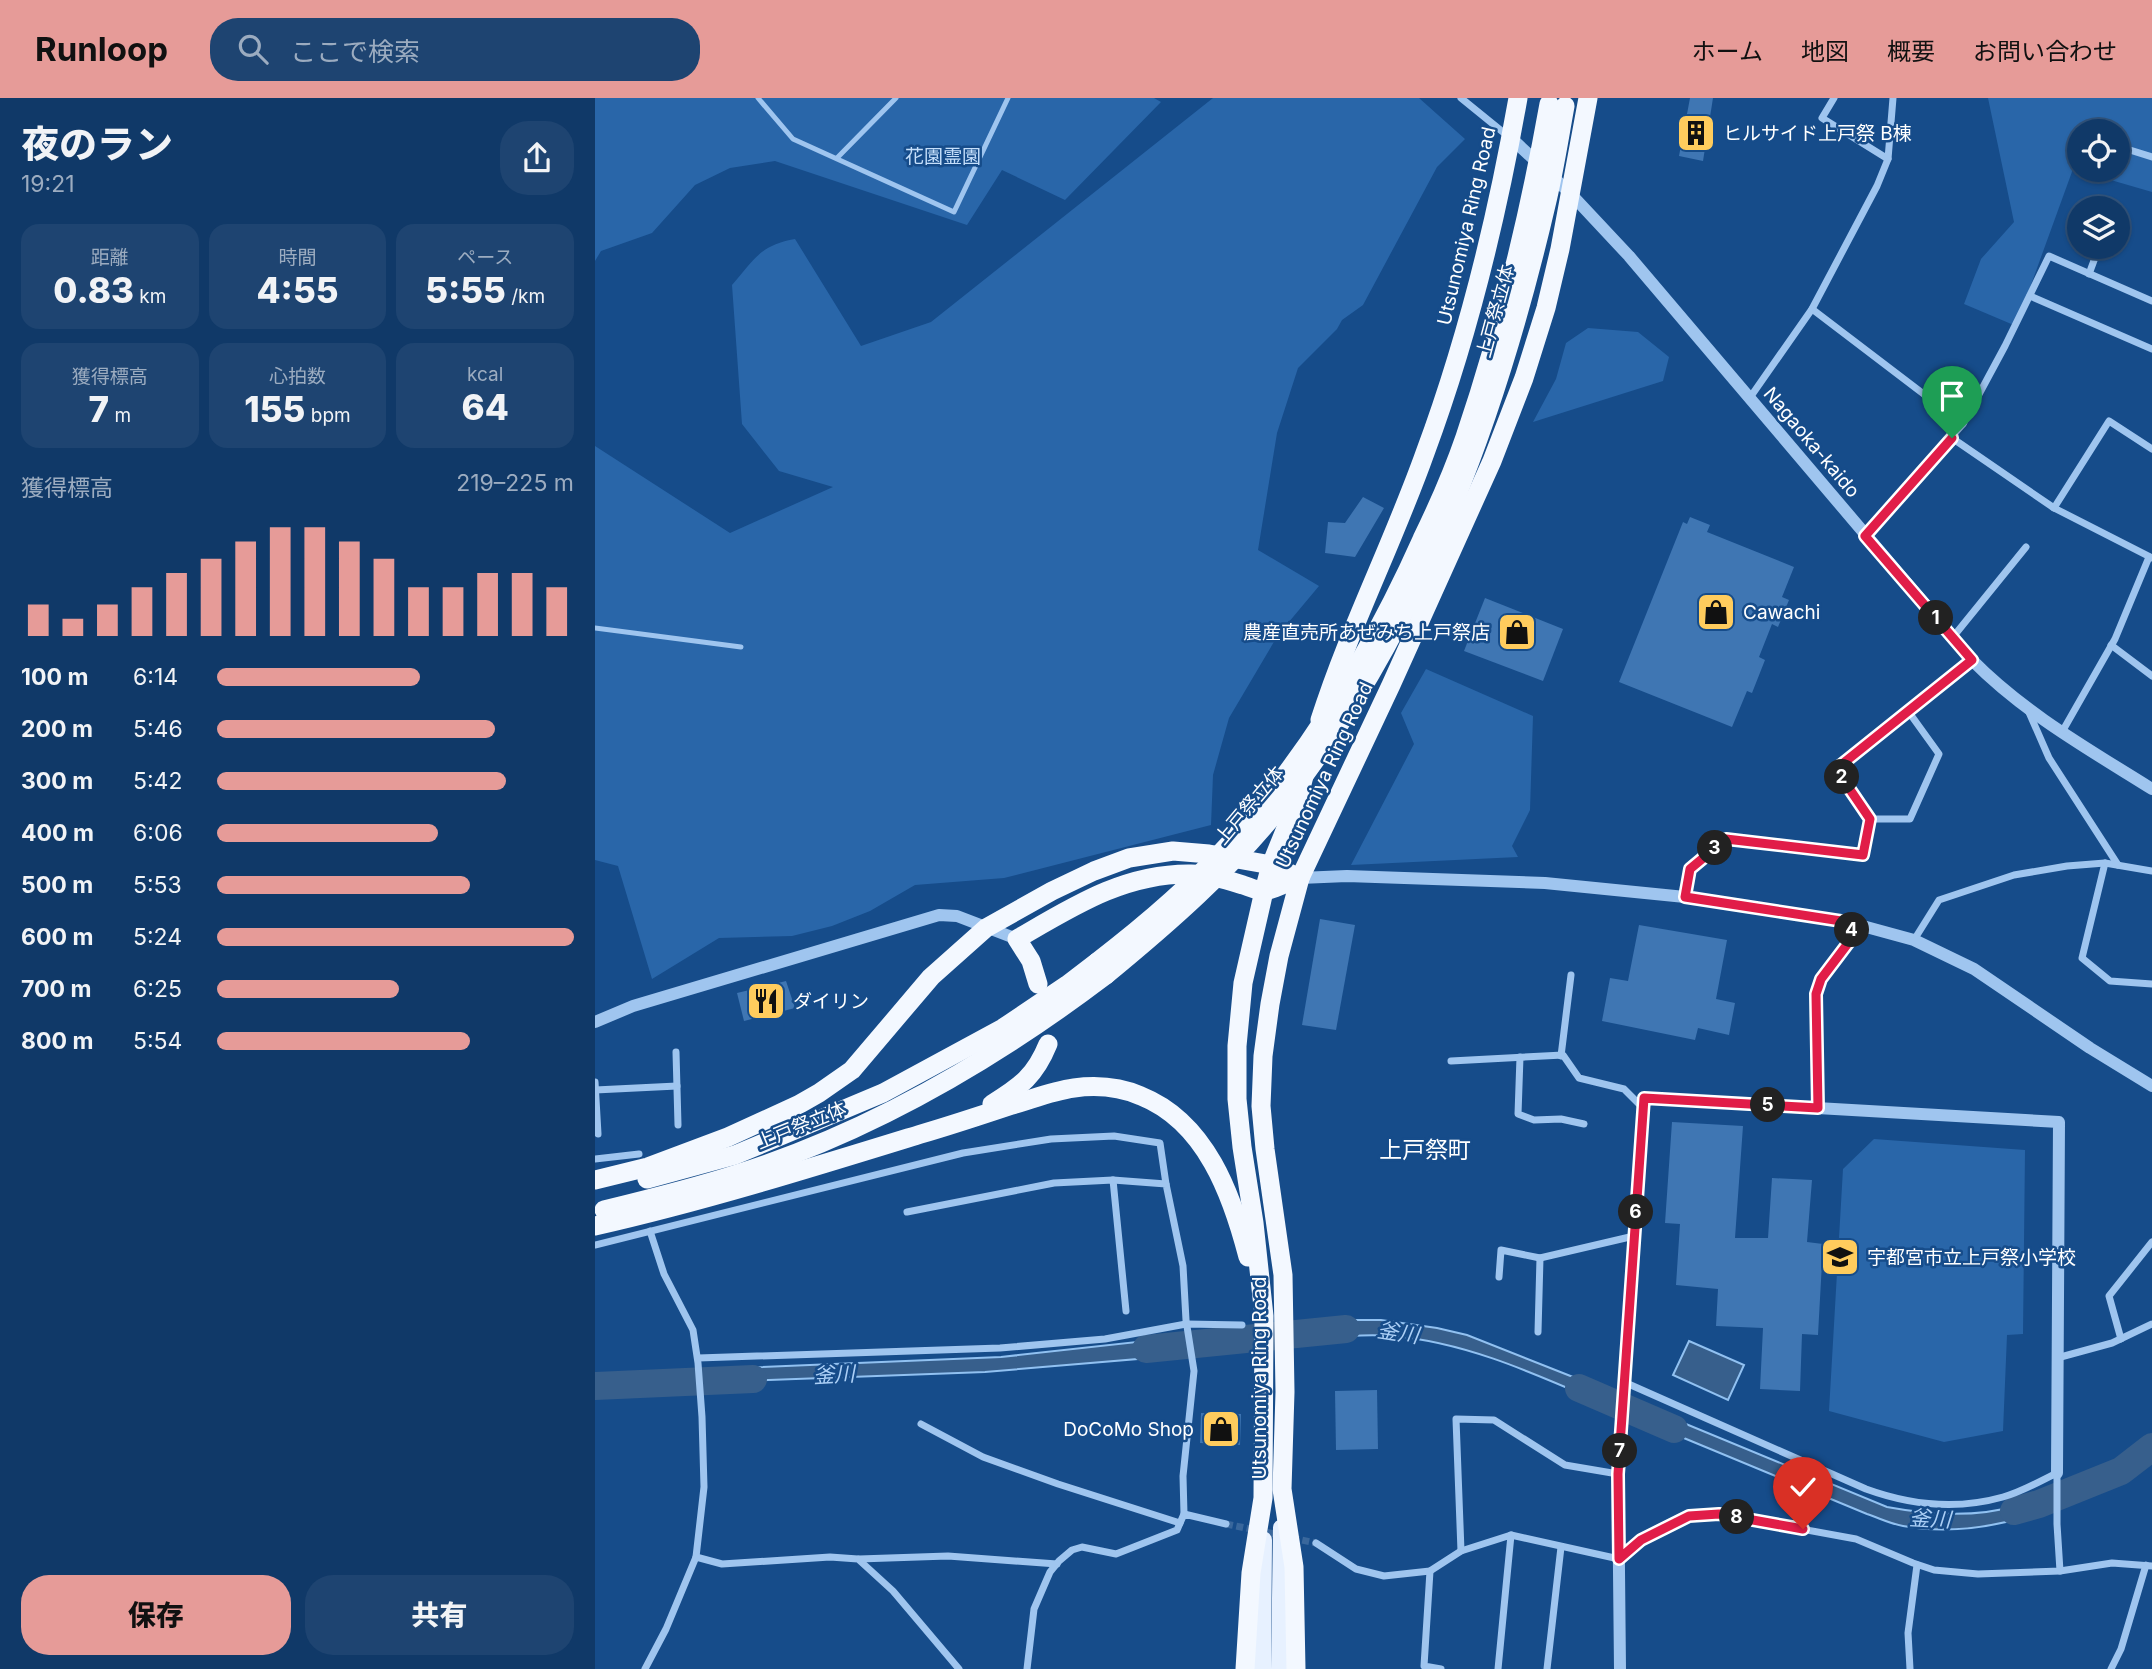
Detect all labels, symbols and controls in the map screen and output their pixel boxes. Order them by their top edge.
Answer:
search box [210,18,700,81]
text: Runloop [35,29,168,69]
icon: search [234,30,272,68]
text: ここで検索 [290,36,420,67]
text: ホーム [1692,37,1763,66]
text: 地図 [1801,37,1849,66]
text: 概要 [1887,37,1935,66]
text: お問い合わせ [1973,37,2117,66]
building icon: ヒルサイド上戸祭 B棟 [1675,112,1717,154]
map controls [2067,119,2130,259]
button: locate [2067,119,2130,182]
text: 夜のラン [21,121,173,167]
button: share [500,121,574,195]
place label: ヒルサイド上戸祭 B棟 [1723,122,1912,145]
street label: Utsunomiya Ring Road [1432,125,1501,327]
park label: 花園霊園 [905,145,981,168]
text: 19:21 [21,170,75,198]
button: layers [2067,196,2130,259]
text: 距離 [91,246,129,269]
text: 時間 [278,246,317,269]
text: ペース [457,246,513,269]
street label: 上戸祭立体 [1472,262,1519,360]
text: 0.83 [53,269,134,311]
text: 4:55 [256,269,339,311]
text: 5:55 [425,269,506,311]
text: km [134,285,166,308]
text: /km [506,285,545,308]
text: kcal [467,363,503,386]
text: 獲得標高 [72,365,148,388]
text: 心拍数 [269,365,326,388]
pin [1922,366,1982,438]
icon: arrive [1933,377,1971,415]
street label: Nagaoka-kaido [1759,382,1865,502]
text: 64 [462,386,509,428]
text: 7 [89,388,109,430]
text: 155 [244,388,305,430]
text: m [109,404,131,427]
text: bpm [305,404,351,427]
text: 219–225 m [456,469,574,497]
text: 獲得標高 [21,474,113,502]
shop icon: Cawachi [1695,591,1737,633]
place label: Cawachi [1743,601,1820,624]
pin: 1 [1919,601,1953,636]
text: 1 [1931,606,1940,629]
shop icon: 農産直売所あぜみち上戸祭店 [1496,611,1538,653]
place label: 農産直売所あぜみち上戸祭店 [1243,621,1490,644]
text: 100 m [21,663,88,691]
text: 6:14 [133,663,178,691]
street label: Utsunomiya Ring Road [1271,678,1378,872]
text: 200 m [21,715,93,743]
text: 5:46 [133,715,183,743]
pin: 2 [1825,760,1859,794]
street label: 上戸祭立体 [1210,762,1289,849]
text: 2 [1836,765,1847,788]
text: 300 m [21,767,93,795]
text: 5:42 [133,767,183,795]
text: 400 m [21,819,94,847]
text: 6:06 [133,819,183,847]
pin: 3 [1697,830,1733,866]
text: 3 [1708,836,1721,859]
text: 500 m [21,871,93,899]
text: 5:53 [133,871,182,899]
pin: 4 [1835,912,1869,948]
text: 4 [1845,918,1858,941]
text: 600 m [21,923,93,951]
text: 5:24 [133,923,182,951]
text: 700 m [21,975,91,1003]
text: 6:25 [133,975,182,1003]
restaurant icon: ダイリン [745,980,787,1022]
place label: ダイリン [793,990,869,1013]
text: 800 m [21,1027,93,1055]
text: 5:54 [133,1027,182,1055]
pin: 5 [1751,1088,1785,1122]
text: 5 [1761,1093,1774,1116]
street label: 上戸祭立体 [753,1097,850,1154]
district label: 上戸祭町 [1379,1136,1471,1164]
pin: 6 [1619,1194,1653,1230]
text: 6 [1629,1200,1642,1223]
school or university icon: 宇都宮市立上戸祭小学校 [1819,1236,1861,1278]
place label: 宇都宮市立上戸祭小学校 [1867,1246,2076,1269]
street label: Utsunomiya Ring Road [1248,1277,1271,1479]
water label: 釜川 [1376,1317,1423,1348]
water label: 釜川 [812,1361,858,1388]
shop icon: DoCoMo Shop [1200,1408,1242,1450]
place label: DoCoMo Shop [1063,1418,1194,1441]
pin: 7 [1602,1434,1637,1468]
text: 7 [1614,1439,1625,1462]
pin [1773,1457,1833,1529]
icon: check [1784,1468,1822,1506]
pin: 8 [1719,1500,1755,1534]
text: 8 [1730,1505,1743,1528]
water label: 釜川 [1908,1505,1954,1532]
button: 保存 [21,1575,291,1655]
button: 共有 [305,1575,574,1655]

